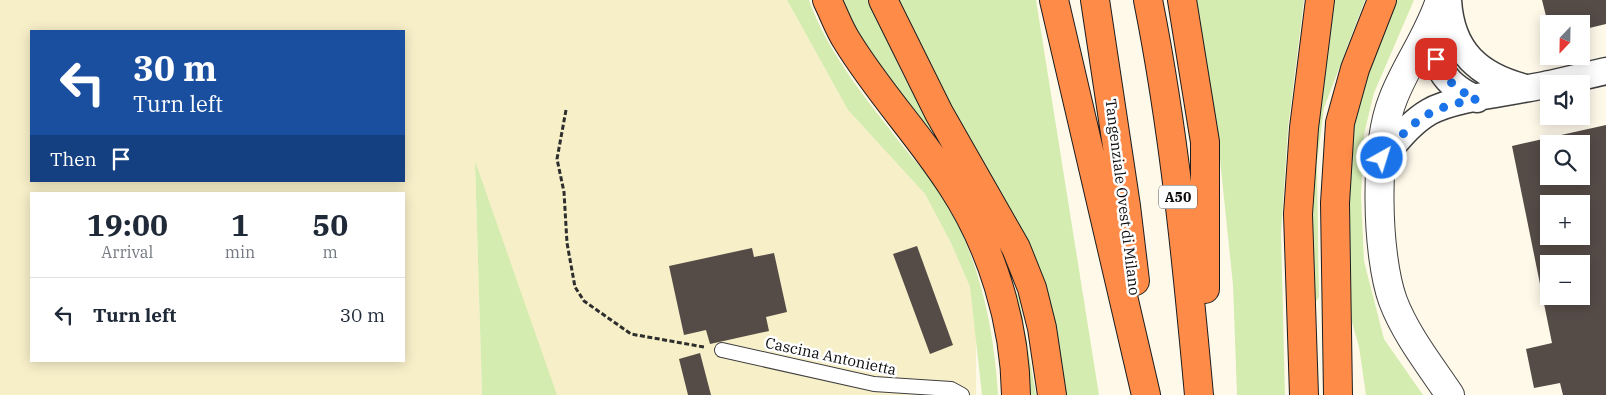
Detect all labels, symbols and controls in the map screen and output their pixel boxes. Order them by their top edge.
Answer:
north arrow [1540,15,1590,65]
map controls [1540,15,1590,305]
pin [1415,38,1457,80]
text: 30 m [133,45,217,91]
icon: arrive [1422,45,1450,73]
icon: left [50,50,115,115]
button: sound [1540,75,1590,125]
text: Turn left [133,89,223,118]
street label: Tangenziale Ovest di Milano [1102,98,1144,296]
position arrow [1355,131,1407,183]
button: search [1540,135,1590,185]
icon: arrive [107,145,135,173]
text: Then [50,147,97,171]
road number: A50 [1159,186,1197,208]
button: + [1540,195,1590,245]
text: 19:00 [87,205,168,244]
text: 1 [231,205,249,244]
text: 50 [312,205,348,244]
text: Arrival [101,242,153,262]
text: min [225,242,255,262]
text: m [323,242,338,262]
button: − [1540,255,1590,305]
icon: left [50,301,78,329]
text: Turn left [93,303,176,327]
text: 30 m [340,303,385,327]
street label: Cascina Antonietta [764,333,898,379]

